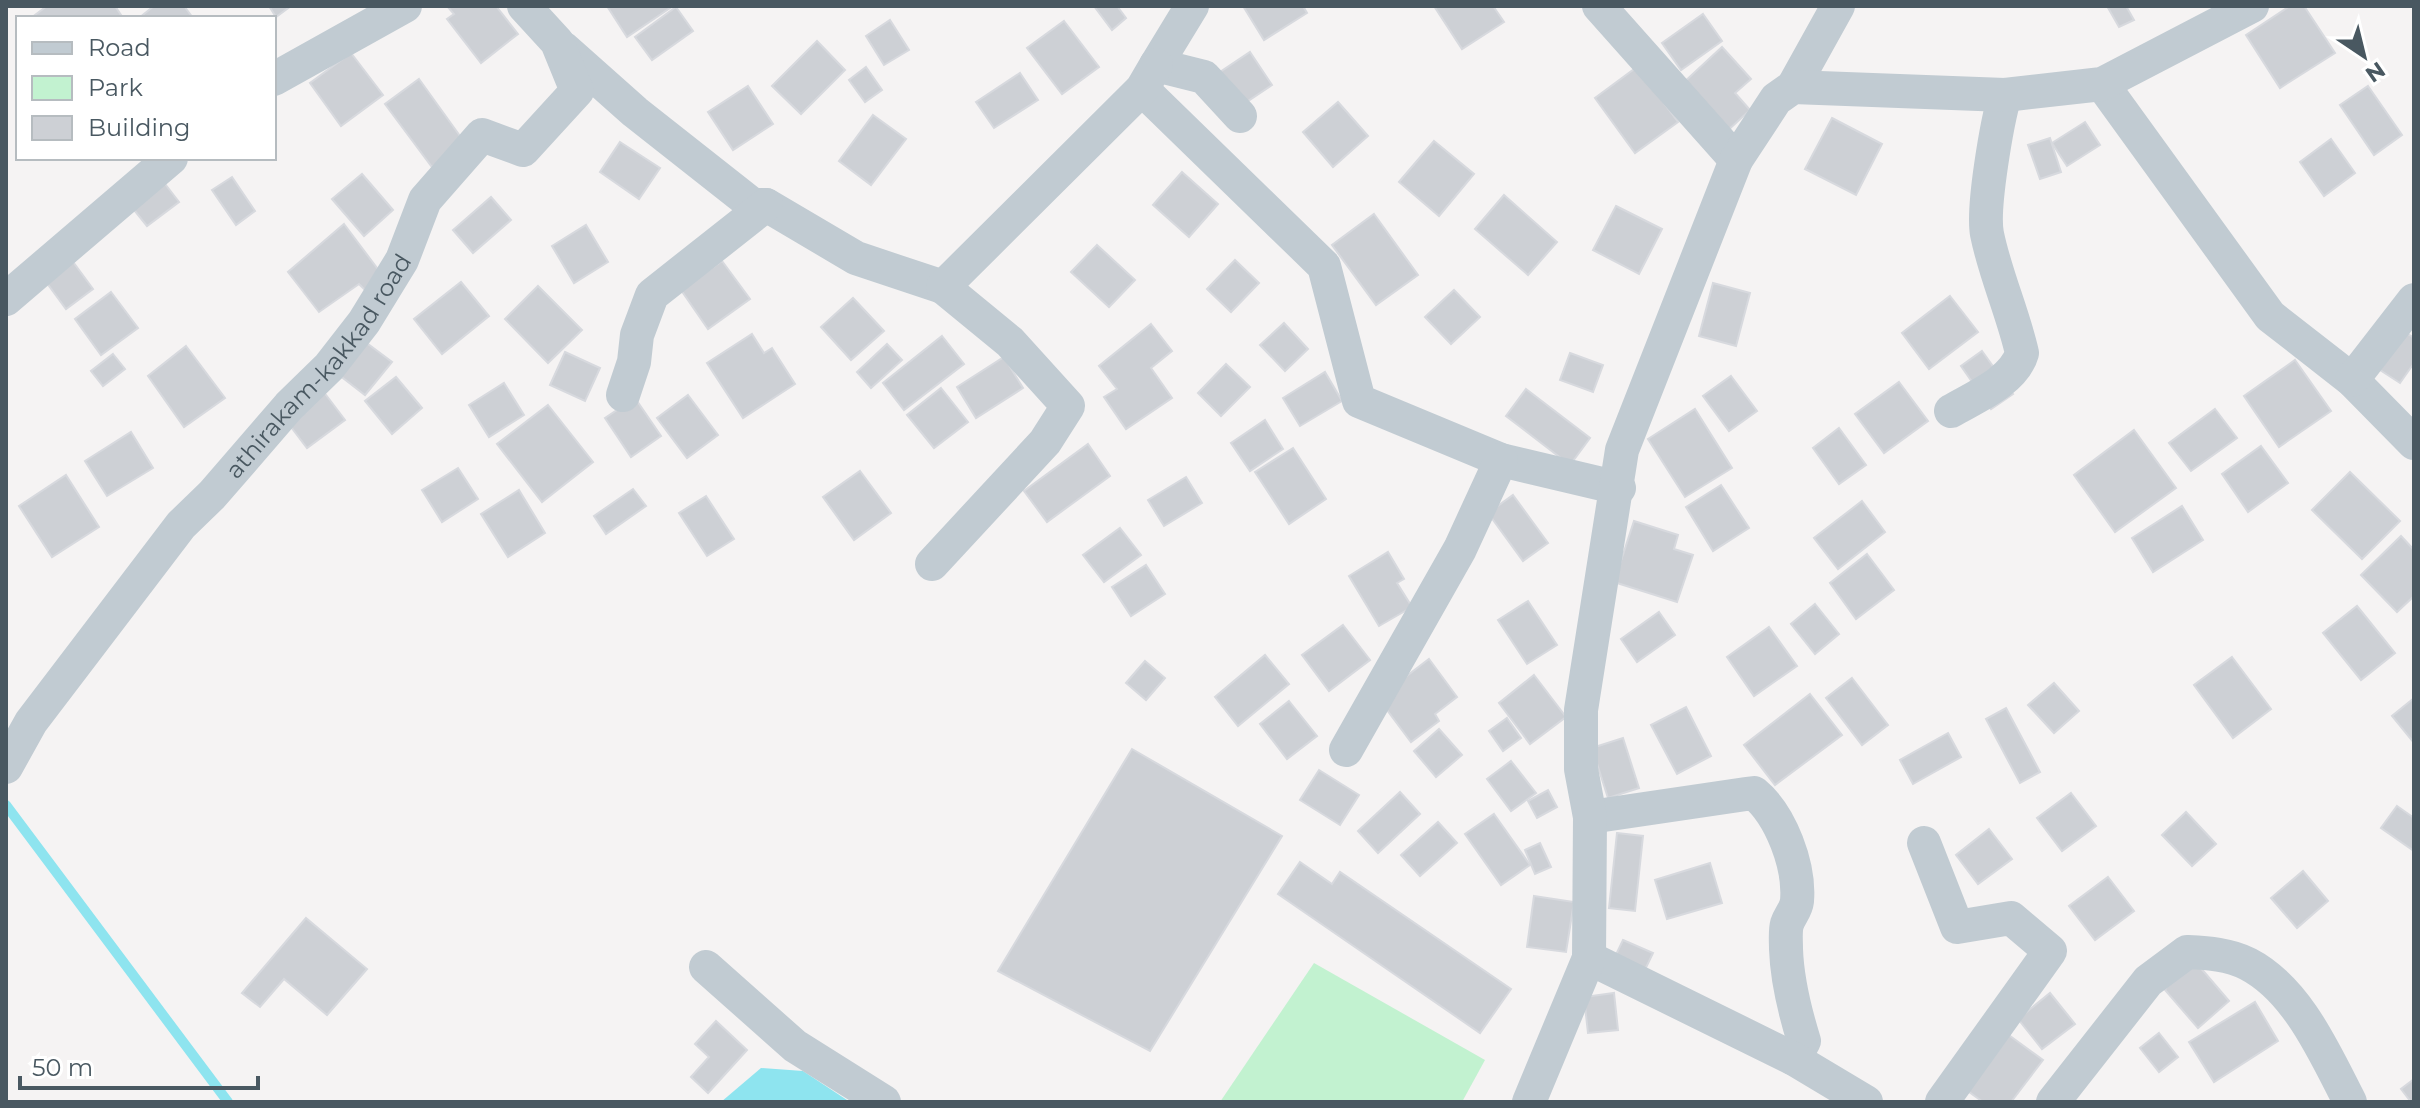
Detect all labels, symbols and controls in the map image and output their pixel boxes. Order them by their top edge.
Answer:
legend [16,16,276,160]
north arrow [2324,16,2404,96]
text: Road [88,33,151,62]
text: N [2360,56,2390,88]
text: Park [88,73,143,102]
text: Building [88,113,191,142]
street label: athirakam-kakkad road [219,248,417,484]
scale bar [20,1040,258,1090]
text: 50 m [32,1053,93,1082]

